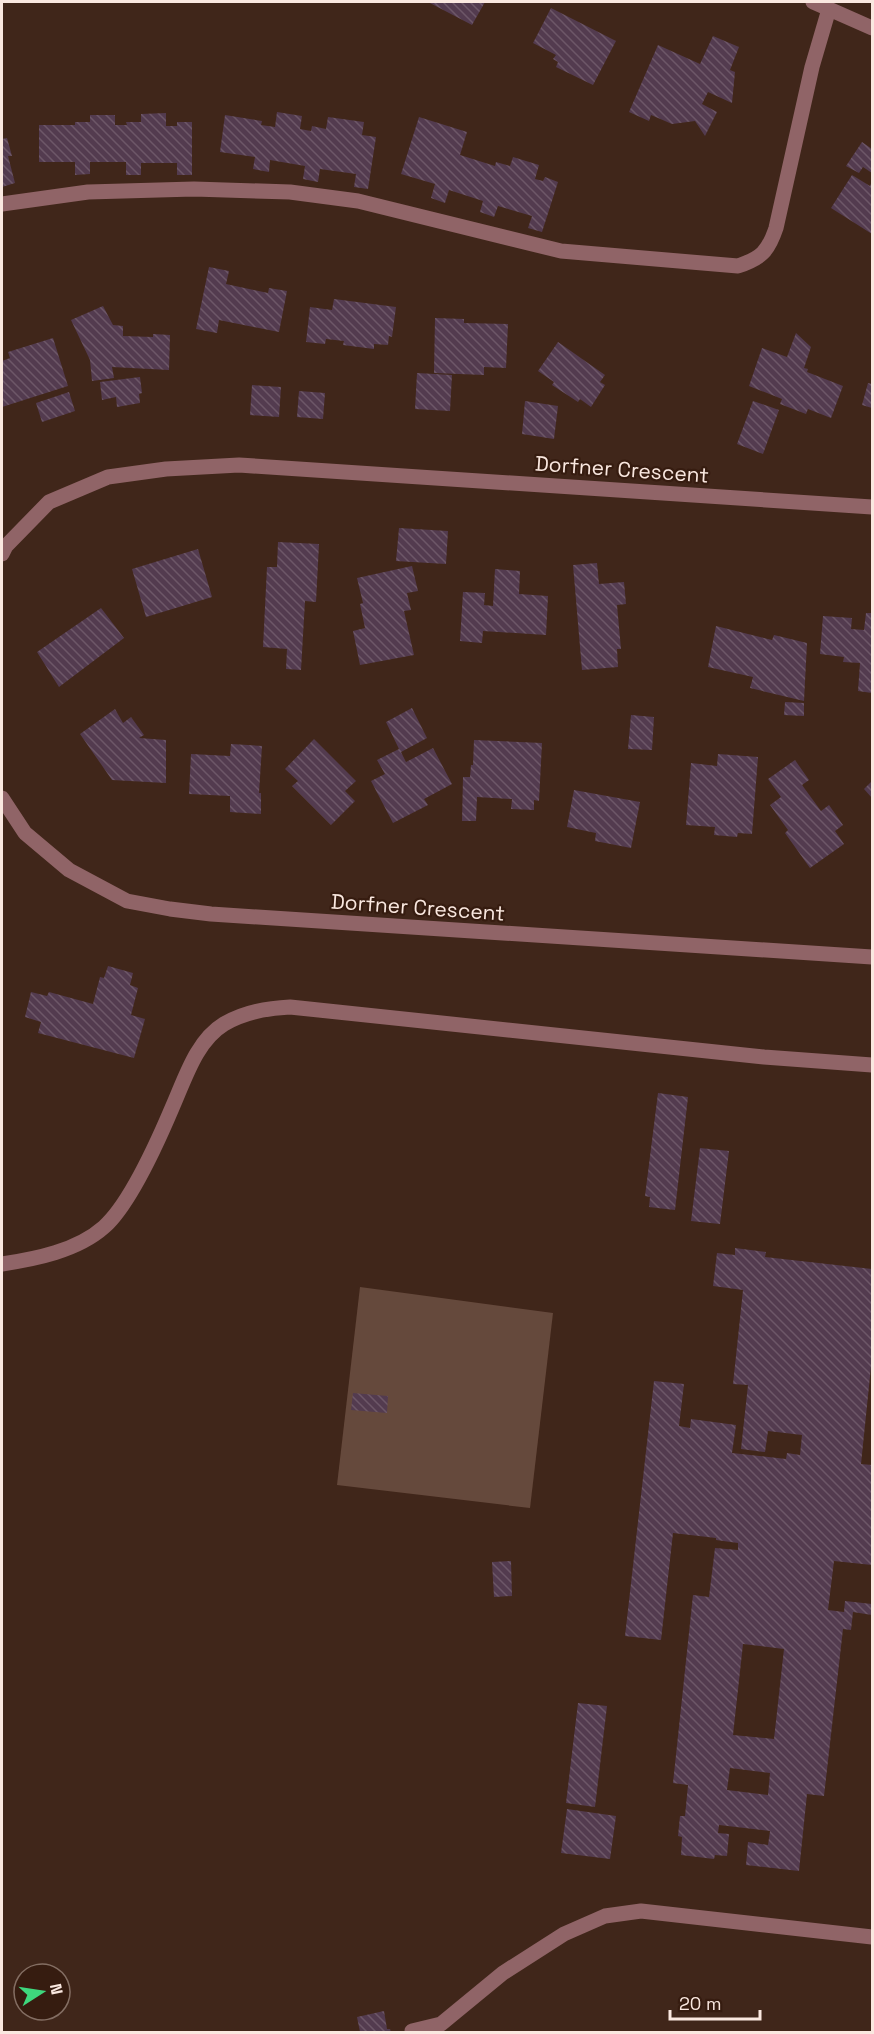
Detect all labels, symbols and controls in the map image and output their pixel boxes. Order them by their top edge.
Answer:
street label: Dorfner Crescent [534,449,710,489]
street label: Dorfner Crescent [330,887,506,927]
north arrow [12,1962,72,2022]
text: N [45,1982,68,1996]
scale bar [670,1983,760,2021]
text: 20 m [679,1992,722,2015]

